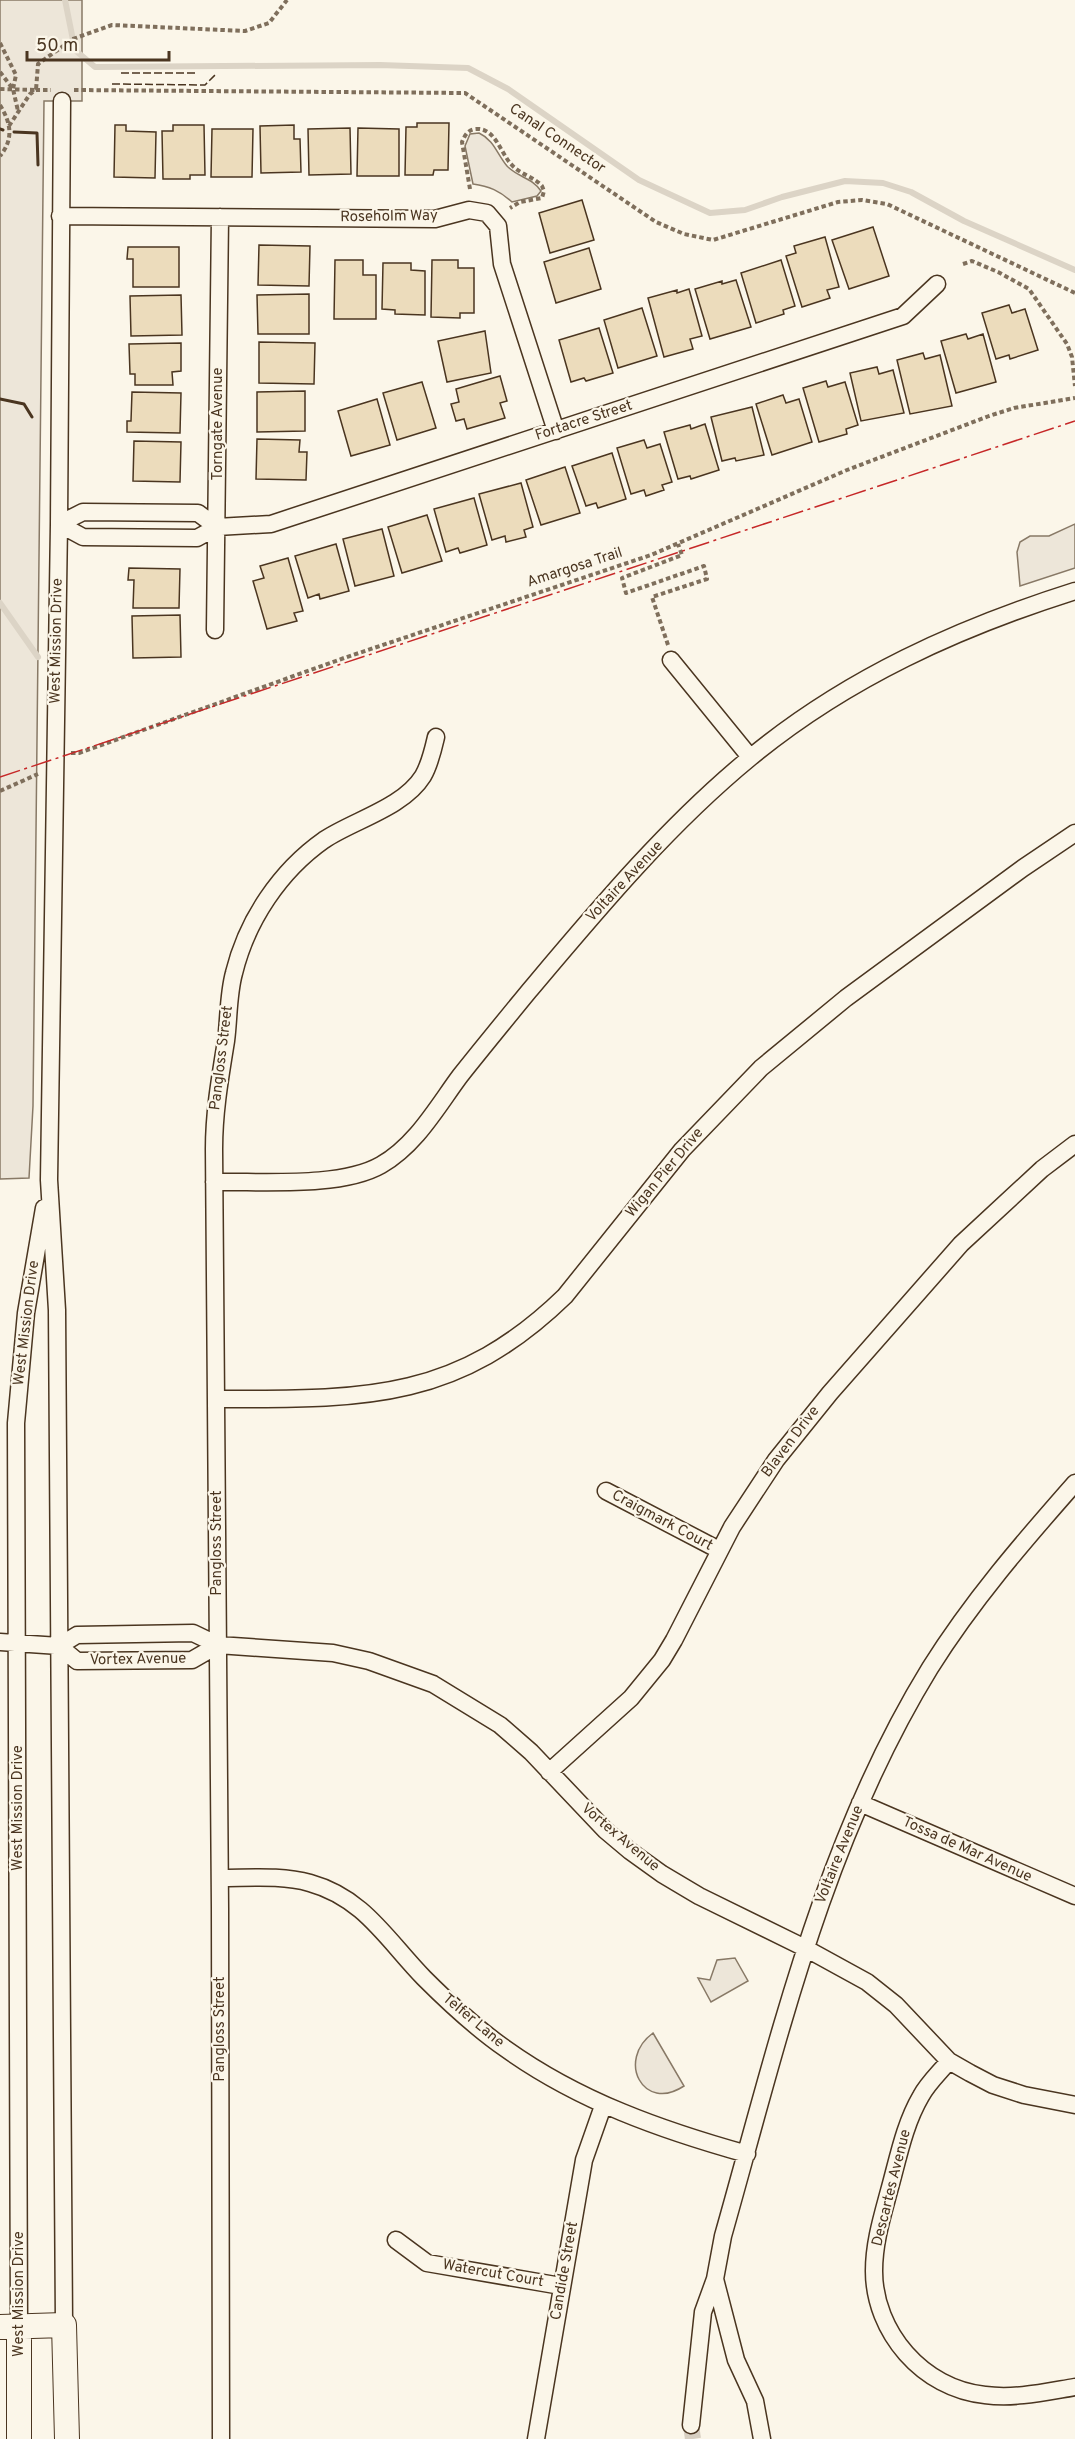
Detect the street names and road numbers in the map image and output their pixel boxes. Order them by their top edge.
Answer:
street label: Canal Connector [505,100,609,178]
street label: Roseholm Way [340,207,438,227]
street label: Torngate Avenue [209,368,228,481]
street label: Fortacre Street [533,396,635,446]
street label: Amargosa Trail [525,544,625,592]
street label: West Mission Drive [46,578,68,704]
street label: Voltaire Avenue [582,837,668,927]
street label: Pangloss Street [206,1005,238,1111]
street label: Wigan Pier Drive [622,1124,708,1222]
street label: West Mission Drive [10,1259,44,1387]
street label: Blaven Drive [758,1402,824,1482]
street label: Craigmark Court [608,1486,716,1556]
street label: Pangloss Street [208,1490,227,1596]
street label: Vortex Avenue [89,1650,187,1670]
street label: West Mission Drive [9,1745,28,1871]
street label: Vortex Avenue [577,1800,663,1876]
street label: Voltaire Avenue [812,1803,868,1907]
street label: Tossa de Mar Avenue [899,1813,1035,1887]
street label: Pangloss Street [211,1976,230,2082]
street label: Telfer Lane [438,1990,508,2052]
street label: Descartes Avenue [868,2128,916,2248]
street label: Candide Street [547,2220,583,2322]
street label: West Mission Drive [10,2231,29,2357]
street label: Watercut Court [441,2256,545,2292]

